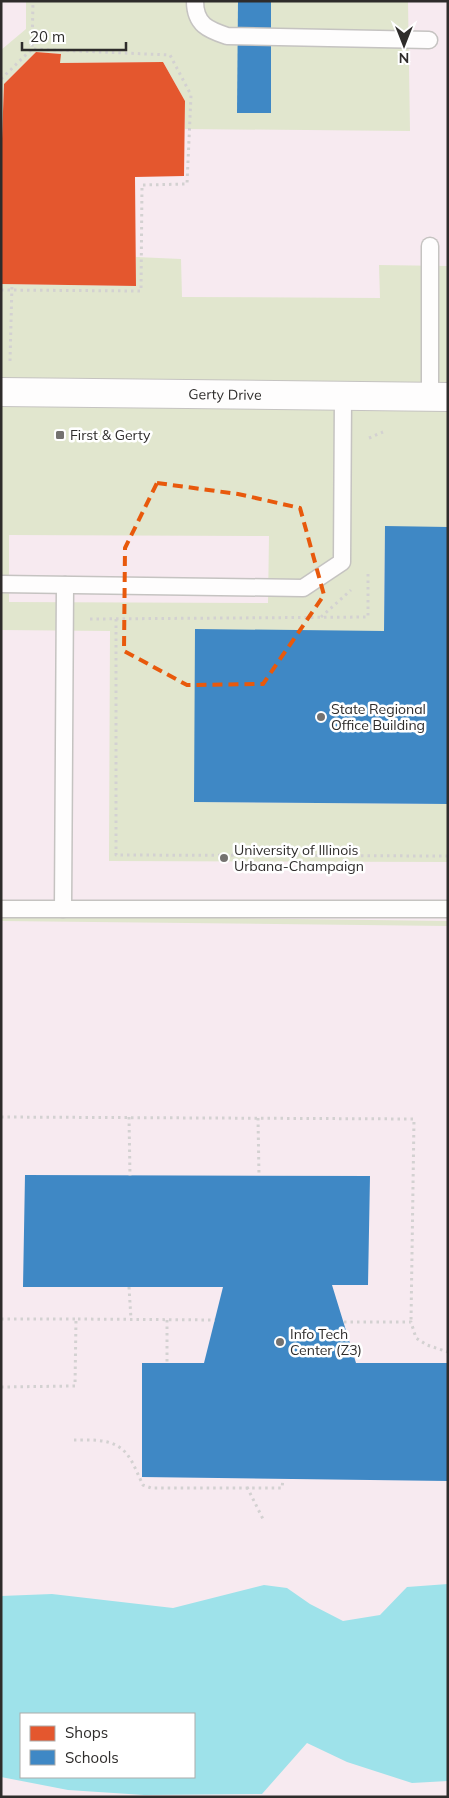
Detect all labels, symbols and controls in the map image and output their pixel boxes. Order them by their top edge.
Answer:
scale bar [22,20,126,52]
north arrow [379,20,429,70]
text: 20 m [30,27,65,46]
text: N [399,49,409,67]
street label: Gerty Drive [188,385,262,404]
place label: First & Gerty [70,426,151,444]
marker: First & Gerty [54,429,66,441]
place label: State Regional Office Building [331,700,426,734]
marker: State Regional Office Building [315,711,327,723]
place label: University of Illinois Urbana-Champaign [234,841,364,875]
marker: University of Illinois Urbana-Champaign [218,852,230,864]
place label: Info Tech Center (Z3) [290,1325,362,1359]
marker: Info Tech Center (Z3) [274,1336,286,1348]
legend [20,1713,195,1778]
text: Shops [65,1723,108,1742]
text: Schools [65,1748,119,1767]

